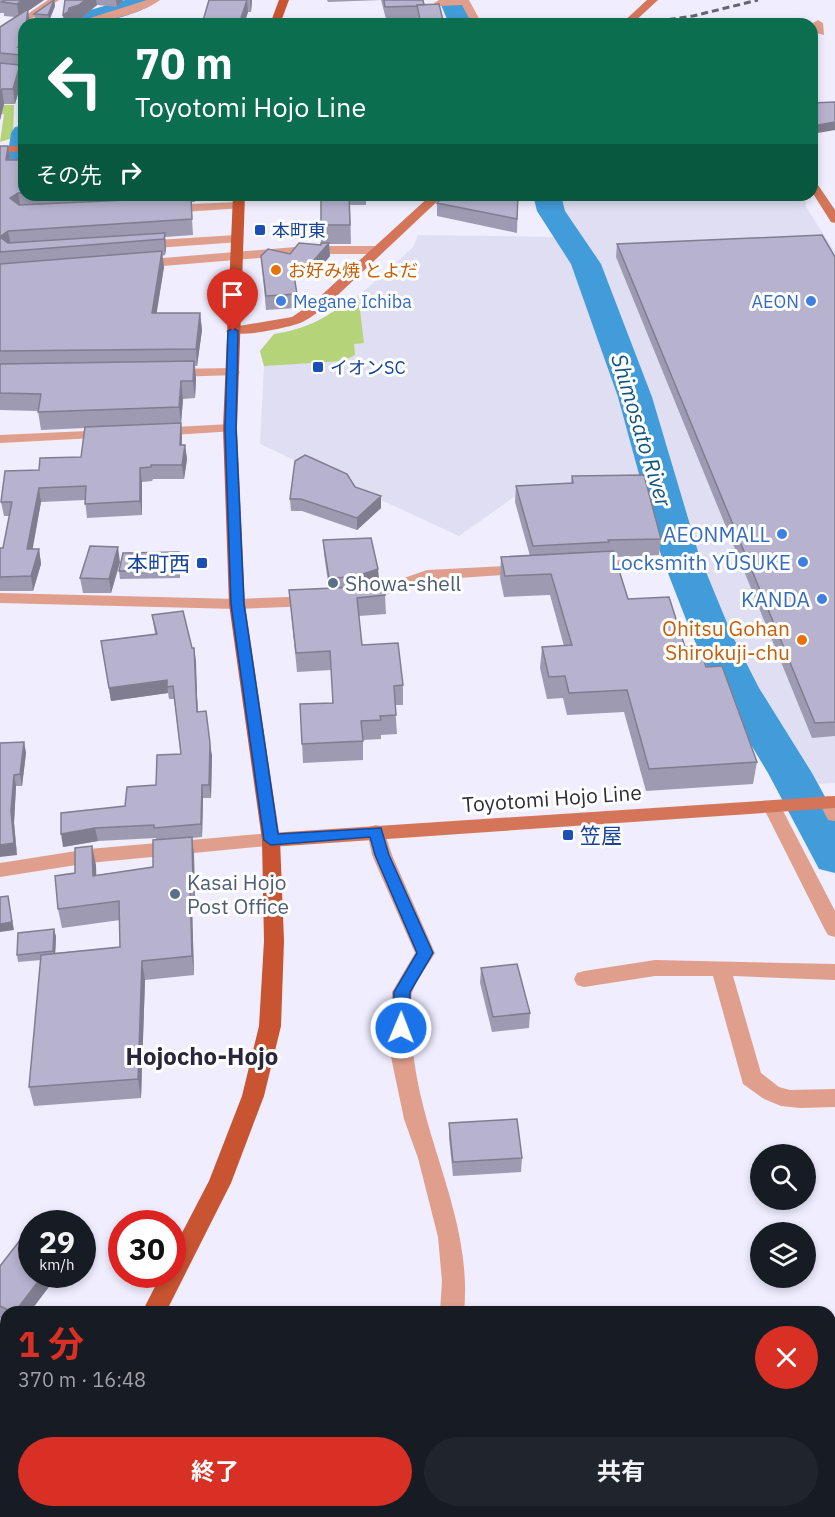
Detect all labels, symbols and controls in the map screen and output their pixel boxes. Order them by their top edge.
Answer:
text: 70 m [135,36,233,91]
icon: left [36,42,114,120]
text: Toyotomi Hojo Line [135,89,366,124]
icon: right [114,156,147,189]
text: その先 [36,160,102,189]
place label: 本町東 [272,219,326,242]
marker: 本町東 [253,223,267,237]
place label: お好み焼 とよだ [288,259,418,282]
marker: お好み焼 とよだ [269,263,283,277]
pin [207,269,258,331]
icon: arrive [216,278,249,311]
place label: Megane Ichiba [293,290,412,313]
place label: AEON [751,290,799,313]
marker: Megane Ichiba [274,294,288,308]
marker: AEON [804,294,818,308]
water label: Shimosato River [605,350,679,511]
place label: イオンSC [330,356,406,379]
marker: イオンSC [311,360,325,374]
place label: AEONMALL [663,520,770,548]
marker: AEONMALL [775,527,789,541]
place label: Locksmith YŪSUKE [611,548,791,576]
place label: 本町西 [127,549,190,577]
marker: Locksmith YŪSUKE [796,555,810,569]
marker: 本町西 [195,556,209,570]
place label: Showa-shell [345,569,462,597]
marker: Showa-shell [326,576,340,590]
place label: KANDA [741,585,810,613]
marker: KANDA [815,592,829,606]
place label: Ohitsu Gohan Shirokuji-chu [662,614,790,666]
marker: Ohitsu Gohan Shirokuji-chu [795,633,809,647]
street label: Toyotomi Hojo Line [461,778,643,818]
place label: 笠屋 [580,821,622,849]
marker: 笠屋 [561,828,575,842]
place label: Kasai Hojo Post Office [187,868,289,920]
marker: Kasai Hojo Post Office [168,887,182,901]
position arrow [369,996,433,1060]
district label: Hojocho-Hojo [126,1040,278,1072]
map controls [750,1144,816,1288]
button: search [750,1144,816,1210]
speed limit sign: 30 [108,1210,186,1288]
text: 29 [39,1222,75,1261]
button: layers [750,1222,816,1288]
text: km/h [39,1255,75,1274]
text: 1 分 [18,1320,84,1367]
button: close [755,1326,818,1389]
text: 370 m · 16:48 [18,1366,146,1393]
button: 終了 [18,1437,412,1506]
button: 共有 [424,1437,818,1506]

